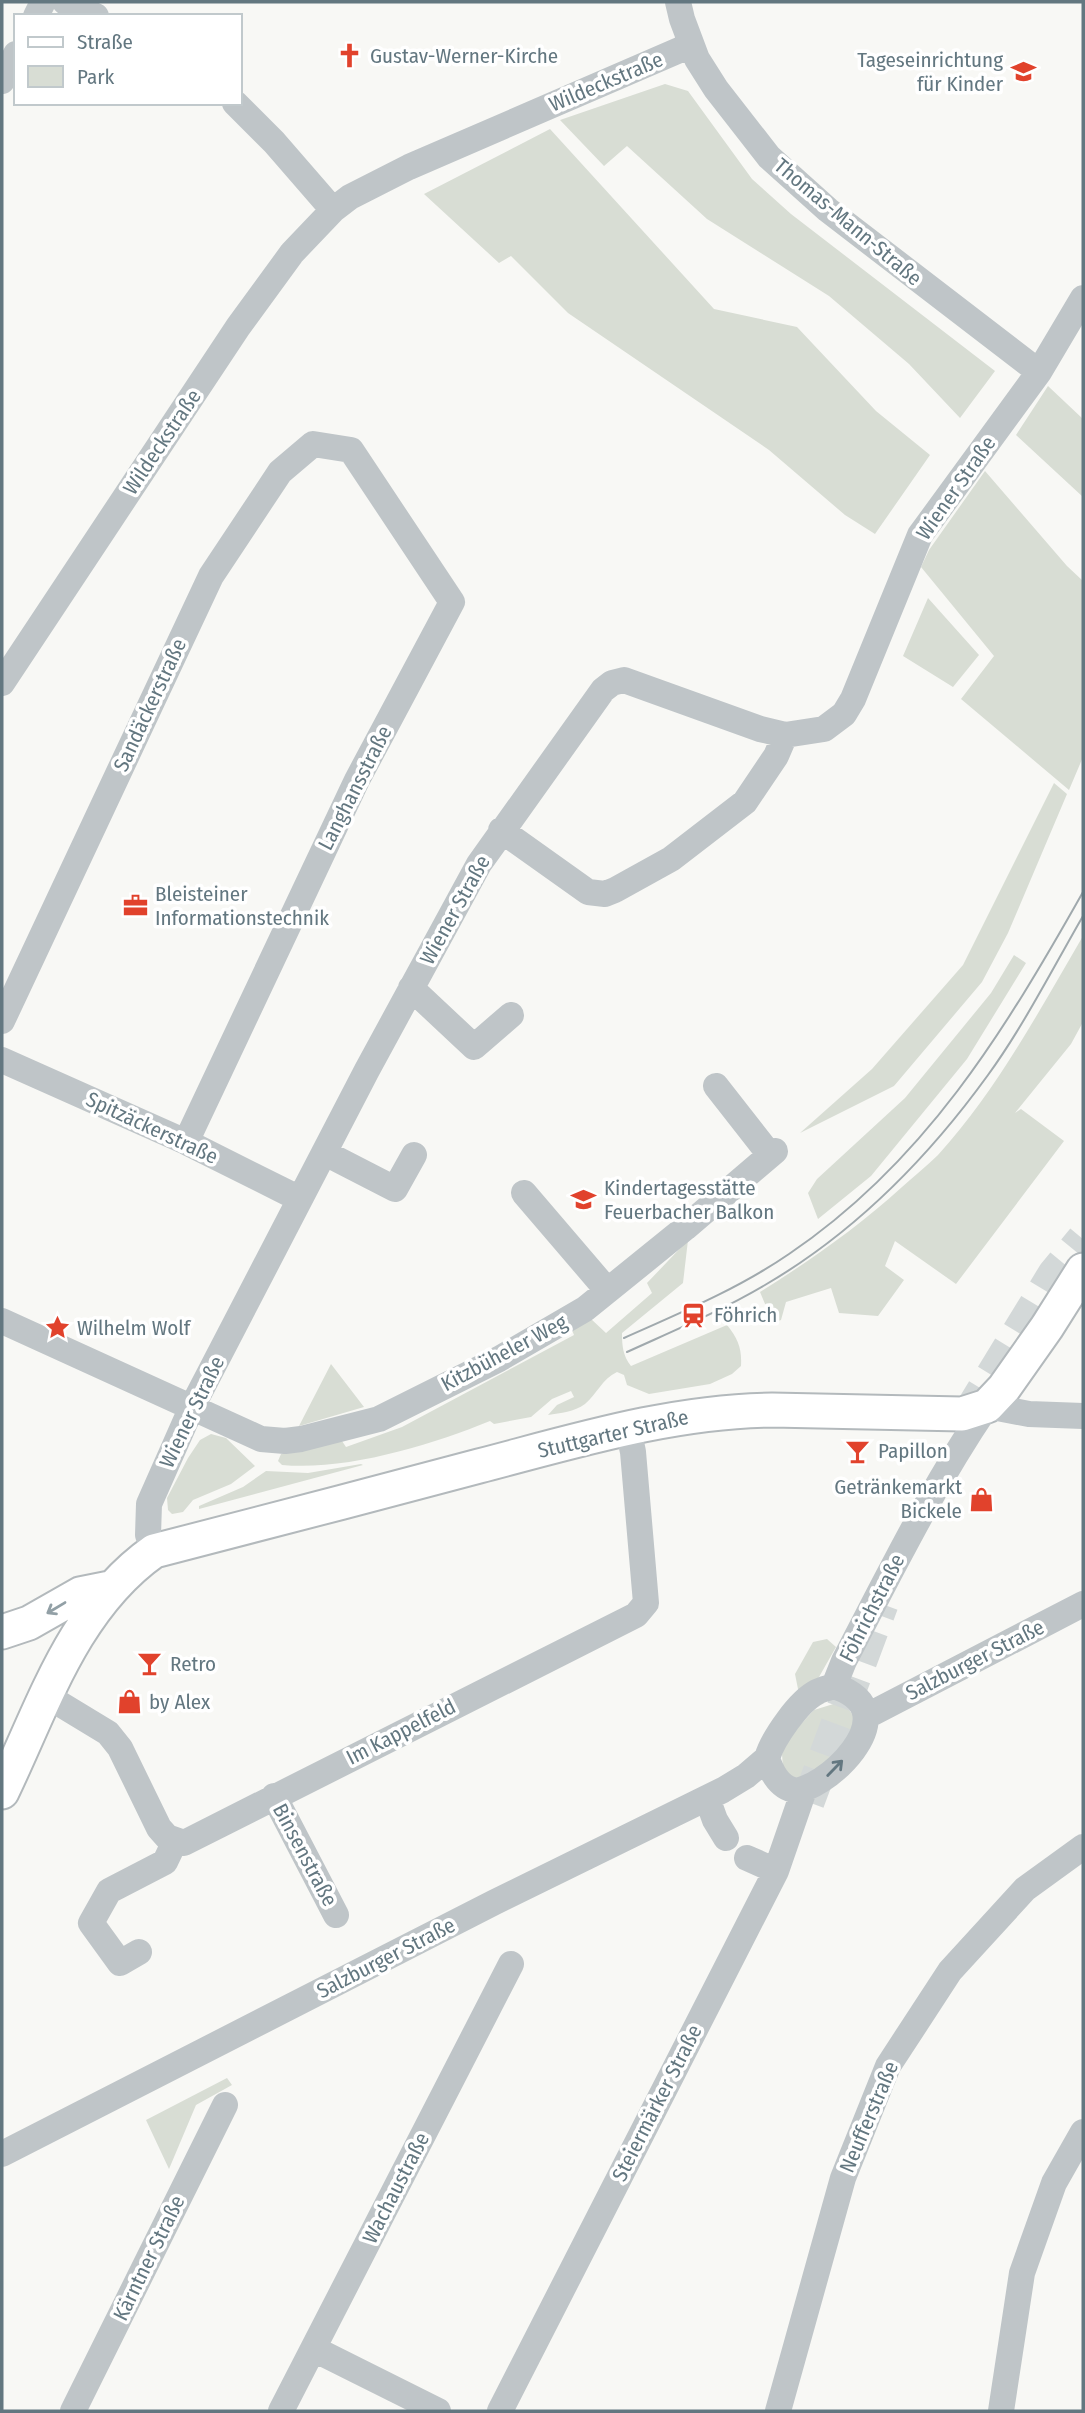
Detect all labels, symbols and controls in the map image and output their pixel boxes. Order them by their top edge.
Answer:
legend [14,14,242,105]
text: Straße [77,29,133,55]
church icon: Gustav-Werner-Kirche [336,42,364,70]
place label: Gustav-Werner-Kirche [370,43,558,69]
street label: Wildeckstraße [545,46,667,118]
place label: Tageseinrichtung für Kinder [857,47,1004,97]
school or university icon: Tageseinrichtung für Kinder [1009,58,1037,86]
text: Park [77,64,115,90]
street label: Thomas-Mann-Straße [769,153,927,291]
street label: Wildeckstraße [117,385,207,499]
street label: Wiener Straße [911,431,1001,545]
street label: Sandäckerstraße [108,634,192,776]
street label: Langhansstraße [313,722,397,854]
street label: Wiener Straße [414,851,496,969]
place label: Bleisteiner Informationstechnik [155,881,329,931]
office icon: Bleisteiner Informationstechnik [121,892,149,920]
street label: Spitzäckerstraße [82,1086,222,1170]
place label: Kindertagesstätte Feuerbacher Balkon [604,1175,774,1225]
school or university icon: Kindertagesstätte Feuerbacher Balkon [570,1186,598,1214]
station icon: Föhrich [680,1301,708,1329]
place label: Föhrich [714,1302,777,1328]
street label: Kitzbüheler Weg [437,1309,572,1397]
place icon: Wilhelm Wolf [43,1314,71,1342]
place label: Wilhelm Wolf [77,1315,192,1341]
street label: Wiener Straße [154,1352,230,1472]
street label: Stuttgarter Straße [535,1404,691,1464]
bar icon: Papillon [844,1437,872,1465]
place label: Papillon [878,1438,948,1464]
place label: Getränkemarkt Bickele [834,1474,962,1524]
shop icon: Getränkemarkt Bickele [968,1485,996,1513]
street label: Föhrichstraße [834,1550,910,1666]
one-way arrow [46,1601,66,1615]
street label: Salzburger Straße [901,1614,1049,1706]
bar icon: Retro [136,1650,164,1678]
place label: Retro [170,1651,216,1677]
shop icon: by Alex [115,1688,143,1716]
place label: by Alex [149,1689,211,1715]
street label: Im Kappelfeld [342,1693,460,1771]
one-way arrow [826,1760,843,1777]
street label: Binsenstraße [267,1799,343,1911]
street label: Salzburger Straße [312,1912,460,2004]
street label: Steiermärker Straße [606,2020,708,2186]
street label: Neufferstraße [834,2057,904,2177]
street label: Wachaustraße [357,2128,435,2248]
street label: Kärntner Straße [107,2191,191,2325]

